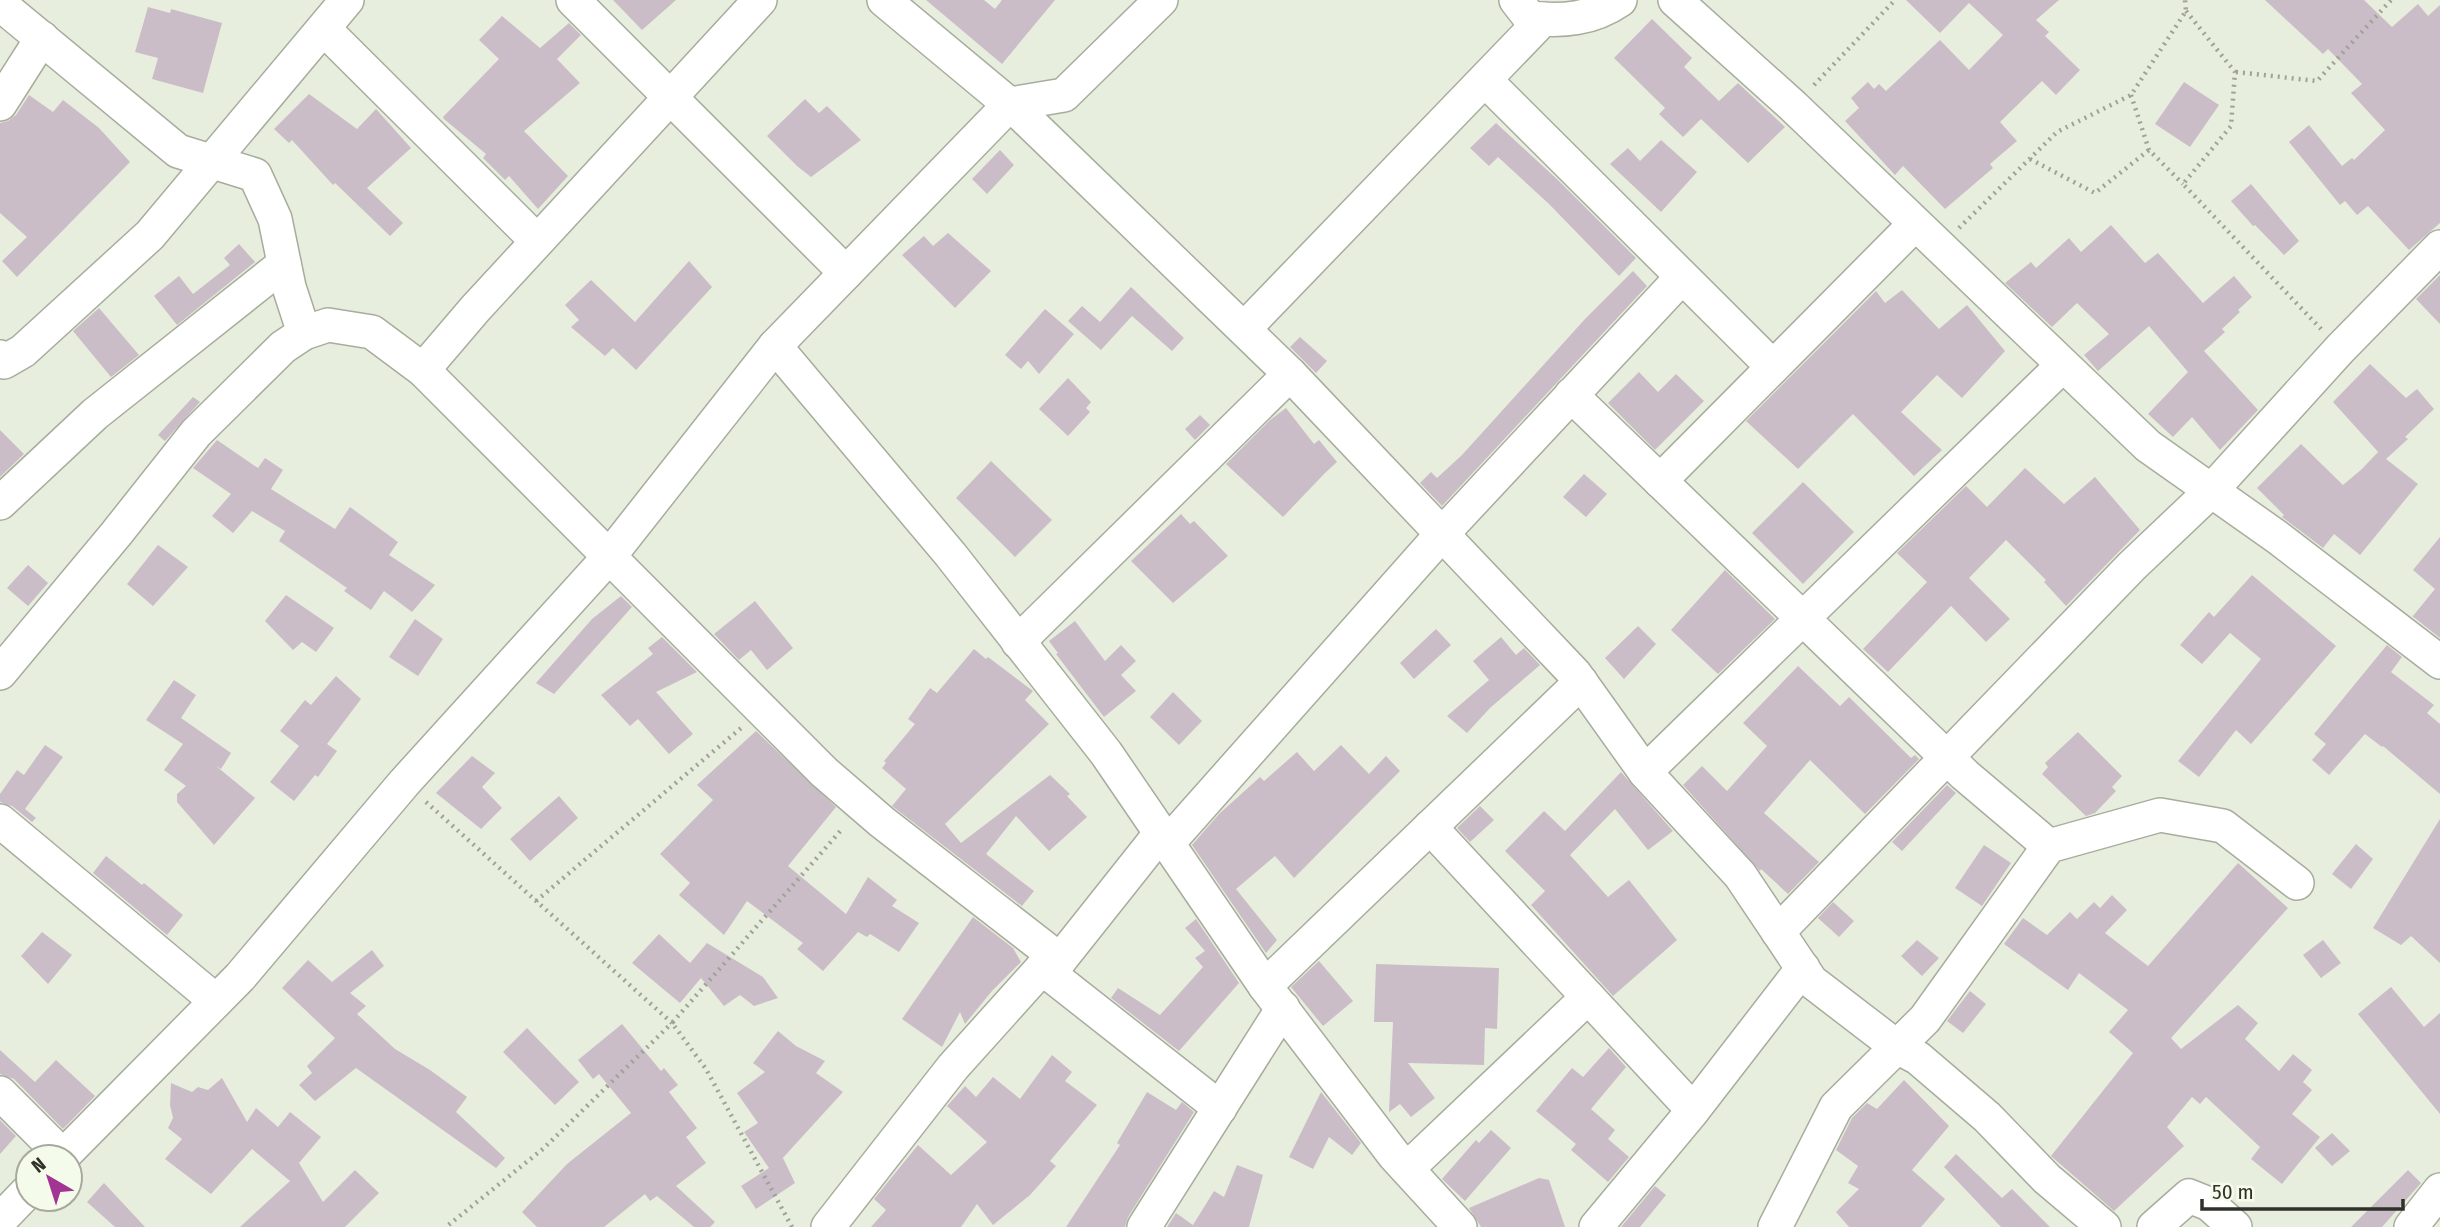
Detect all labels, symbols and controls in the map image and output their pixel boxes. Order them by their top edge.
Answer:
north arrow [14,1143,84,1213]
text: N [27,1153,50,1178]
scale bar [2202,1168,2403,1212]
text: 50 m [2212,1179,2254,1205]

